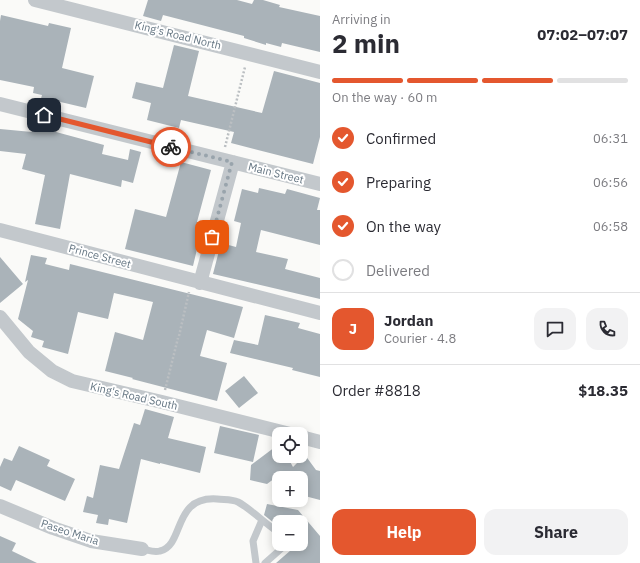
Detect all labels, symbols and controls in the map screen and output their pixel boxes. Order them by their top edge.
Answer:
text: Arriving in [332,11,391,28]
street label: King's Road North [133,18,223,52]
text: 07:02–07:07 [537,25,628,44]
text: 2 min [332,26,400,60]
text: On the way · 60 m [332,89,437,106]
pin [27,98,61,132]
icon: home [33,104,55,126]
courier [151,127,191,167]
icon: check [332,127,354,149]
text: Confirmed [366,129,436,148]
text: 06:31 [593,130,628,147]
icon: bike [160,136,182,158]
street label: Main Street [247,159,305,187]
icon: check [332,171,354,193]
text: Preparing [366,173,431,192]
text: 06:56 [593,174,628,191]
icon: check [332,215,354,237]
text: On the way [366,217,441,236]
text: 06:58 [593,218,628,235]
pin [195,220,229,254]
icon: bag [201,226,223,248]
street label: Prince Street [67,241,133,271]
text: Delivered [366,261,430,280]
button: chat [534,308,576,350]
button: phone [586,308,628,350]
text: Jordan [384,311,433,330]
text: J [349,319,357,338]
text: Courier · 4.8 [384,330,456,347]
street label: King's Road South [89,379,179,413]
text: Order #8818 [332,381,421,400]
text: $18.35 [578,381,628,400]
map controls [272,427,308,551]
button: locate [272,427,308,463]
button: + [272,471,308,507]
button: Help [332,509,476,555]
button: Share [484,509,628,555]
button: − [272,515,308,551]
street label: Paseo Maria [39,516,101,548]

